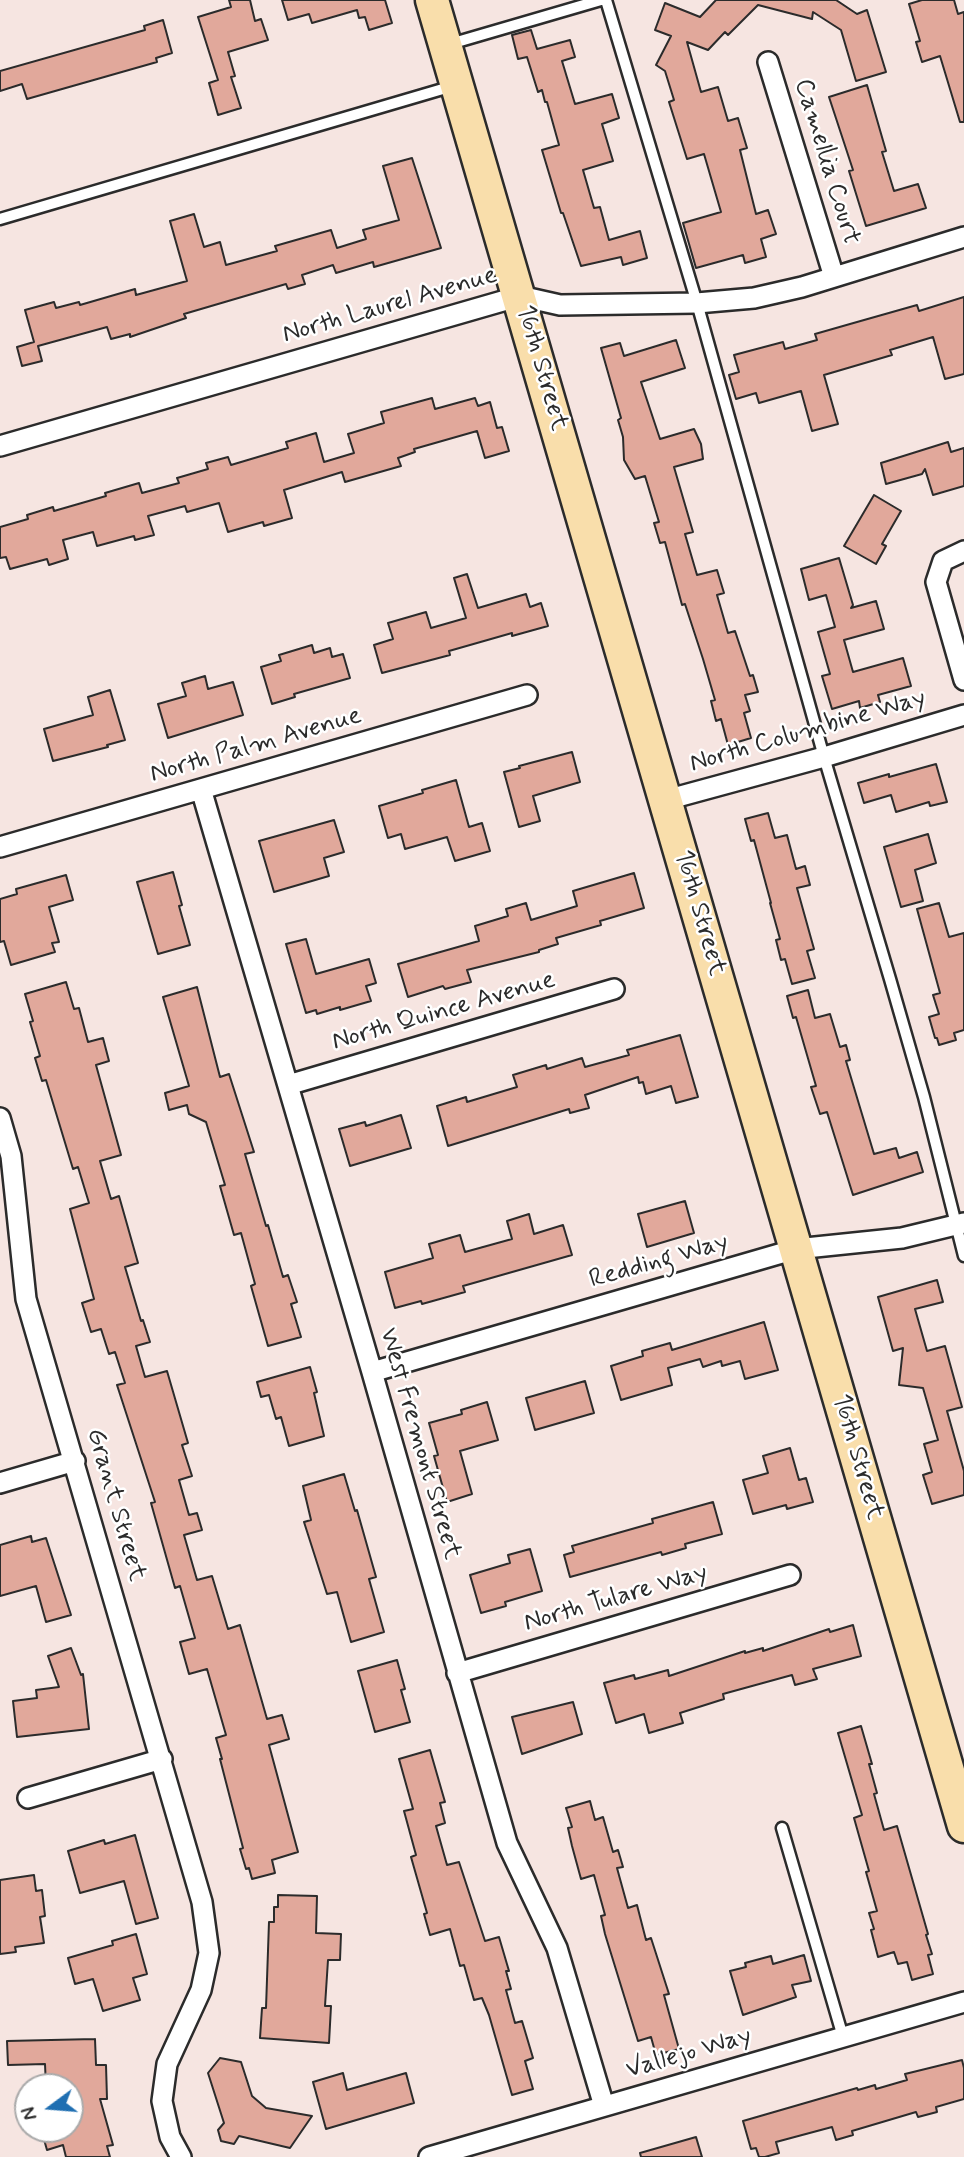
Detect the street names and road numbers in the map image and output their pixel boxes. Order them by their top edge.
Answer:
street label: Camellia Court [786,75,866,249]
street label: North Laurel Avenue [279,260,501,352]
street label: 16th Street [508,302,574,434]
street label: North Columbine Way [686,683,930,781]
street label: North Palm Avenue [147,701,365,791]
street label: 16th Street [666,847,732,979]
street label: North Quince Avenue [329,965,559,1059]
street label: Redding Way [586,1227,732,1297]
street label: West Fremont Street [371,1325,467,1563]
street label: 16th Street [824,1391,890,1523]
street label: Grant Street [78,1425,152,1585]
street label: North Tulare Way [521,1558,711,1640]
street label: Vallejo Way [623,2021,755,2087]

